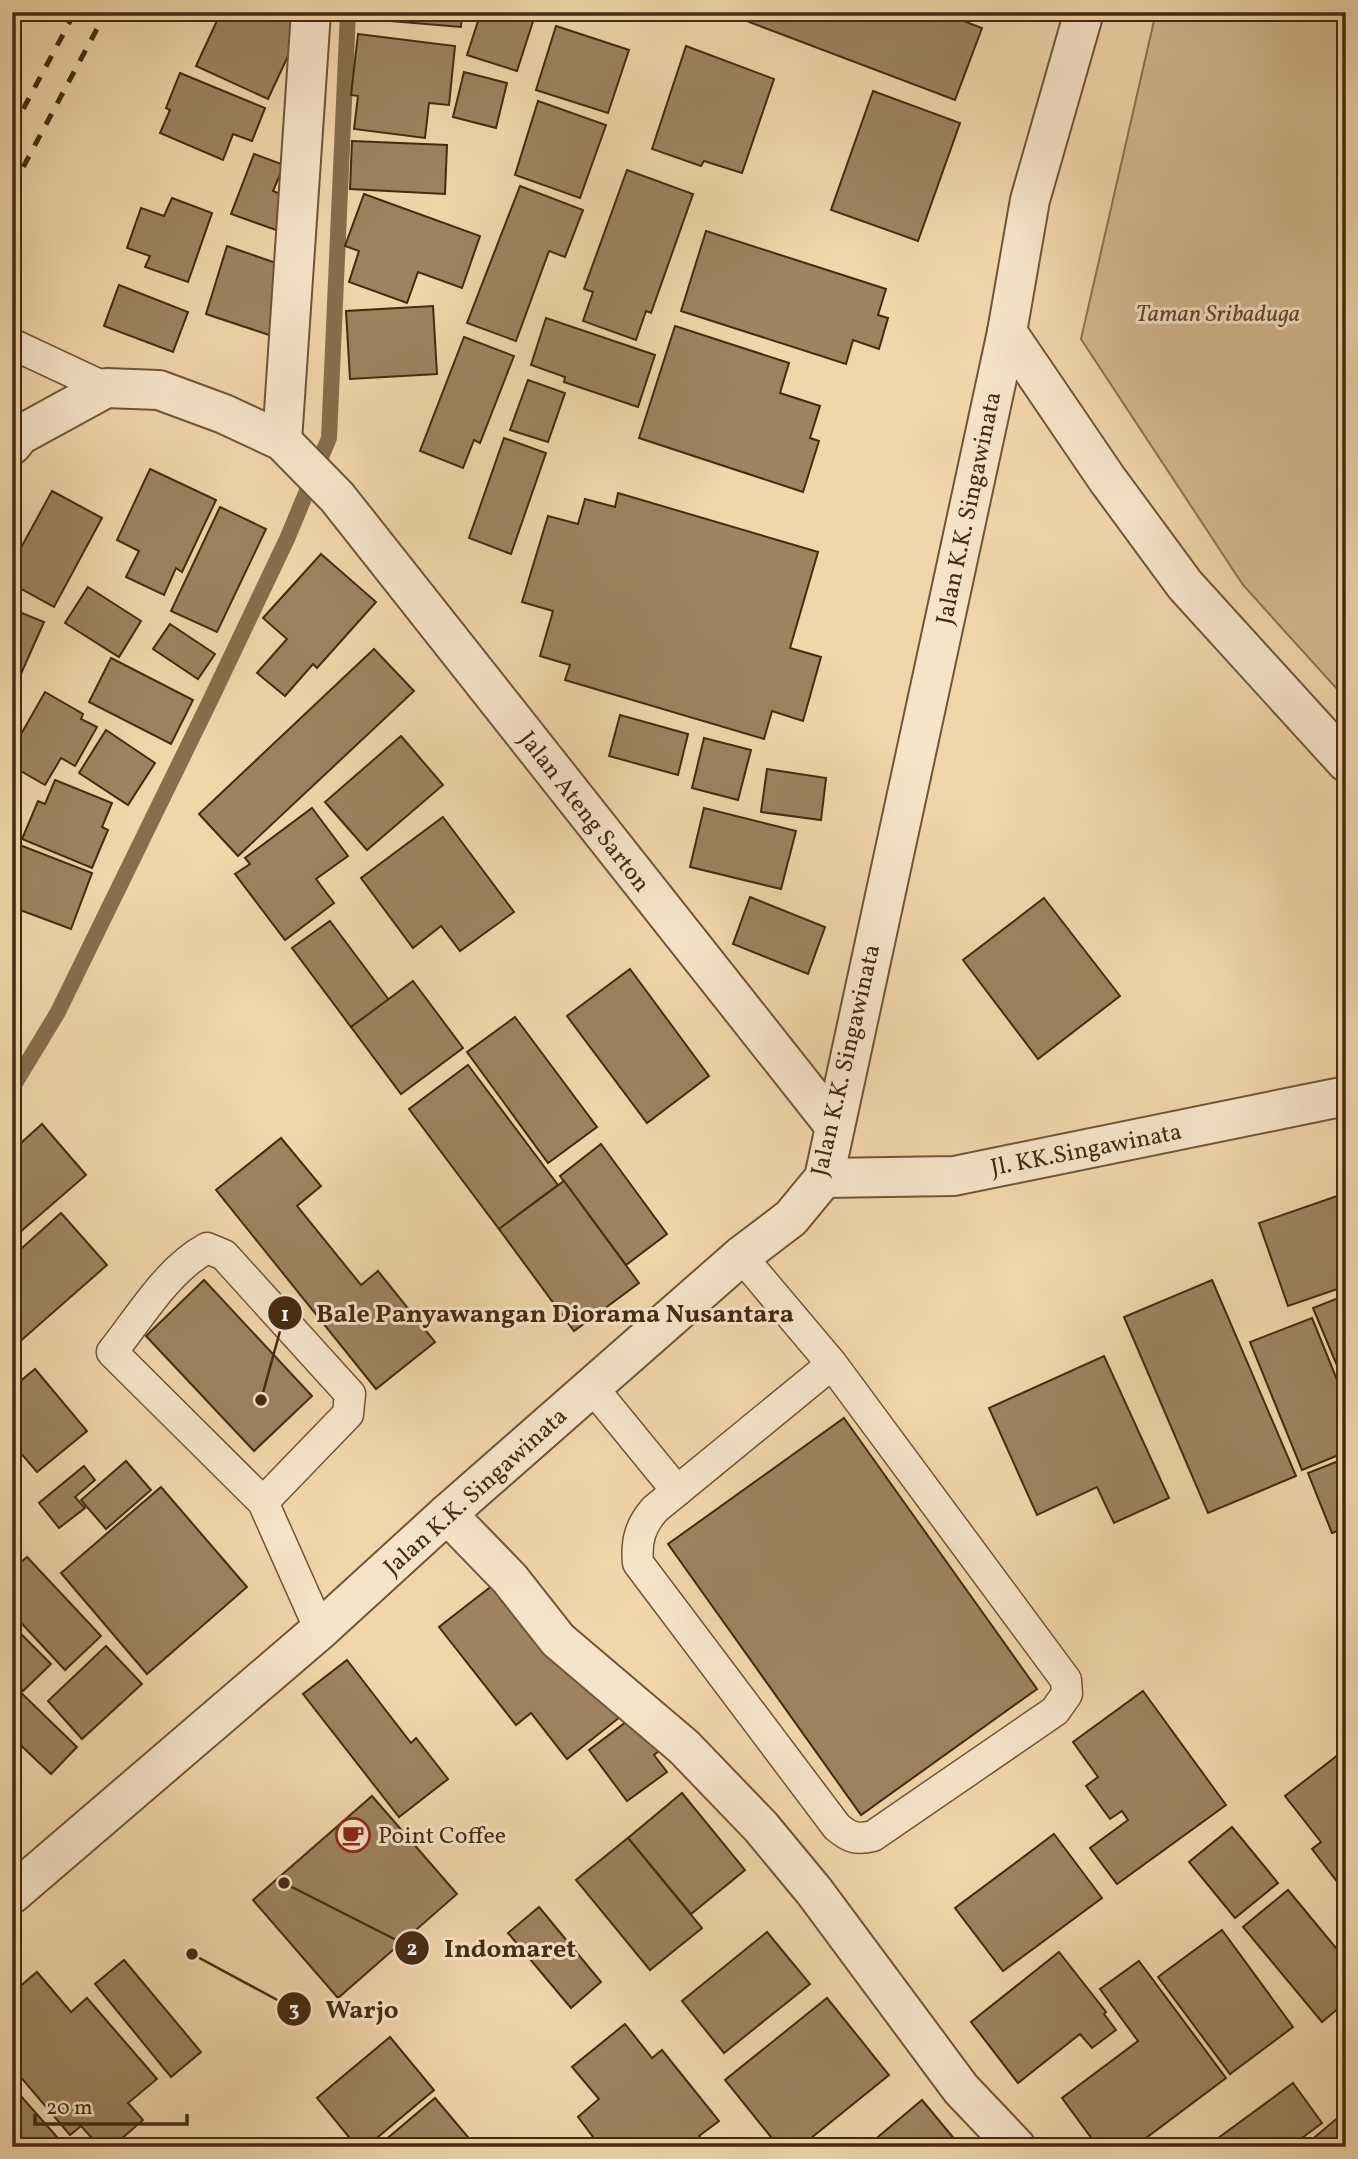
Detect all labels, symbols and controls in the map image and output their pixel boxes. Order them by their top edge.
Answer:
park label: Taman Sribaduga [1136,298,1300,332]
street label: Jalan K.K. Singawinata [929,389,1011,628]
street label: Jalan Ateng Sarton [510,724,657,900]
street label: Jalan K.K. Singawinata [804,941,890,1180]
street label: Jl. KK.Singawinata [988,1116,1185,1186]
callout: Bale Panyawangan Diorama Nusantara [268,1290,808,1337]
text: Bale Panyawangan Diorama Nusantara [316,1297,794,1333]
text: 1 [281,1301,289,1330]
street label: Jalan K.K. Singawinata [377,1401,576,1584]
cafe icon: Point Coffee [334,1816,372,1854]
place label: Point Coffee [378,1820,506,1854]
callout: Indomaret [395,1924,590,1971]
text: Indomaret [444,1932,576,1968]
text: 2 [407,1935,417,1964]
callout: Warjo [276,1986,413,2033]
text: Warjo [325,1993,399,2029]
text: 3 [289,1996,299,2025]
scale bar [35,2082,187,2126]
text: 20 m [46,2094,92,2123]

